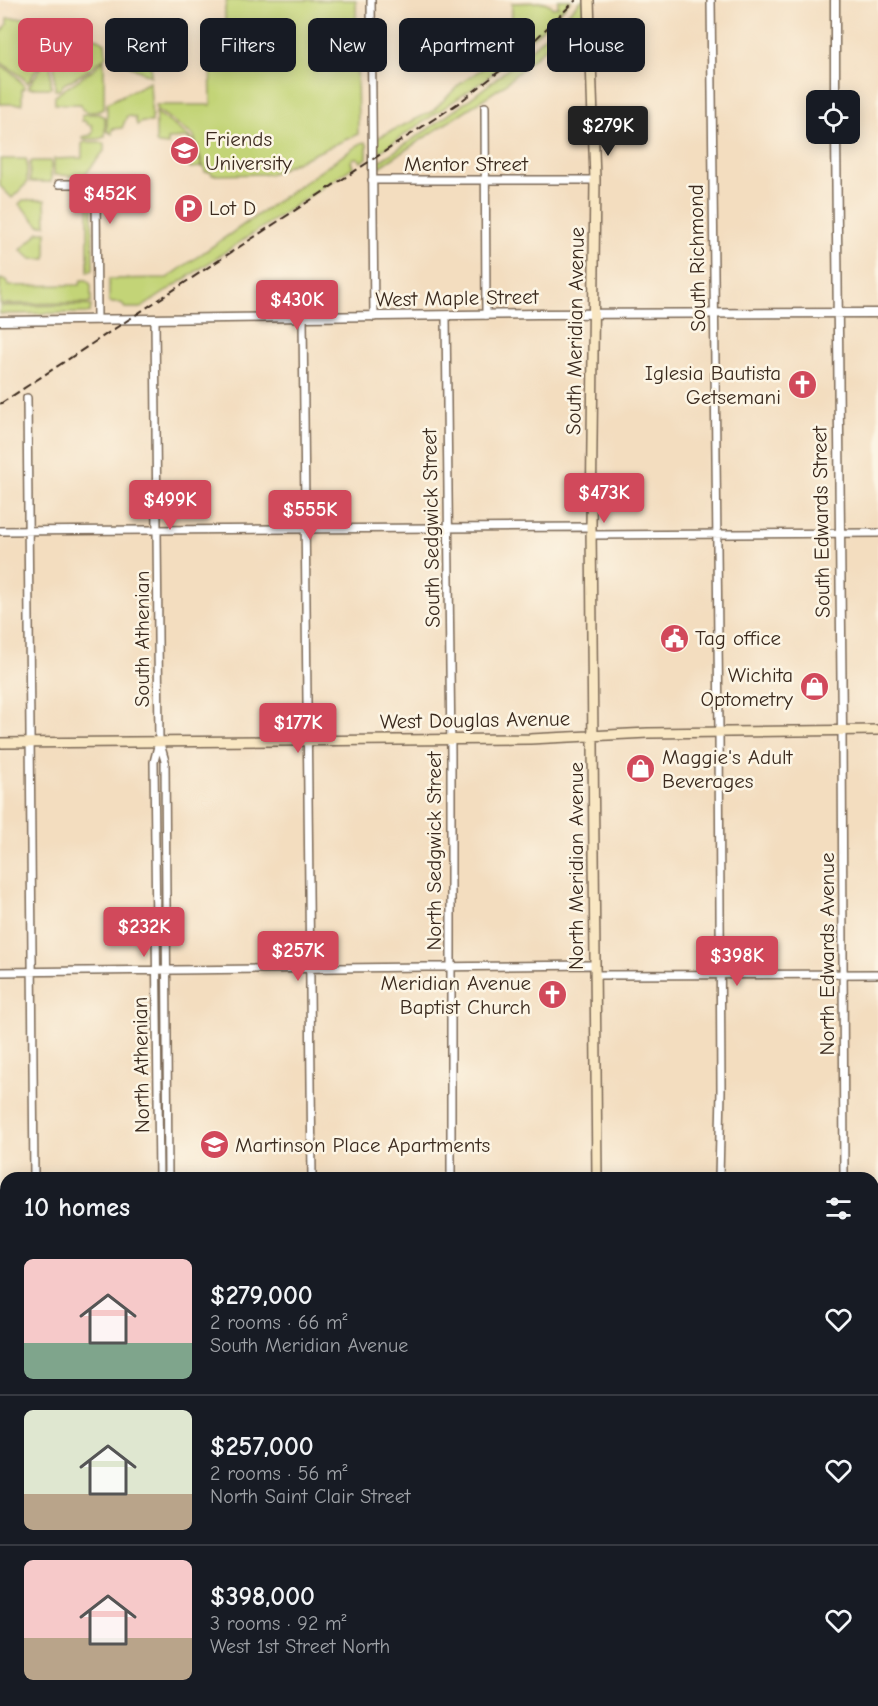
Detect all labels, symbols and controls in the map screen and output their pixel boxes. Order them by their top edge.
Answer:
chip: Buy [18,18,93,72]
chip: Rent [105,18,188,72]
chip: Filters [200,18,296,72]
chip: New [308,18,387,72]
chip: Apartment [399,18,535,72]
chip: House [547,18,645,72]
map controls [806,90,860,144]
button: locate [806,90,860,144]
pin: $279K [566,106,650,157]
text: $279K [582,114,634,137]
place label: Friends University [205,127,293,175]
school or university icon: Friends University [168,135,200,167]
street label: Mentor Street [404,152,529,176]
pin: $452K [68,174,152,225]
text: $452K [83,182,137,205]
street label: South Richmond [684,184,710,332]
parking icon: Lot D [172,192,204,224]
place label: Lot D [209,196,256,220]
street label: South Meridian Avenue [561,227,589,435]
pin: $430K [255,280,339,331]
street label: West Maple Street [375,285,540,311]
text: $430K [270,288,324,311]
place label: Iglesia Bautista Getsemani [645,361,781,409]
church icon: Iglesia Bautista Getsemani [786,369,818,401]
street label: South Edwards Street [807,425,835,618]
street label: South Sedgwick Street [417,427,445,628]
pin: $473K [562,473,646,524]
pin: $499K [128,480,212,531]
text: $473K [578,481,630,504]
text: $499K [143,488,197,511]
pin: $555K [268,490,352,541]
text: $555K [282,498,338,521]
street label: South Athenian [130,571,154,707]
public building icon: Tag office [658,622,690,654]
place label: Tag office [695,626,781,650]
place label: Wichita Optometry [700,663,794,711]
shop icon: Wichita Optometry [798,671,830,703]
pin: $177K [256,703,340,754]
street label: West Douglas Avenue [380,706,570,734]
text: $177K [273,711,323,734]
place label: Maggie's Adult Beverages [662,745,794,793]
street label: North Sedgwick Street [422,750,446,951]
shop icon: Maggie's Adult Beverages [625,753,657,785]
street label: North Meridian Avenue [564,762,588,970]
street label: North Edwards Avenue [815,853,839,1055]
pin: $232K [102,907,186,958]
text: $232K [117,915,171,938]
pin: $257K [256,931,340,982]
pin: $398K [695,936,779,987]
text: $257K [272,939,324,962]
text: $398K [710,944,764,967]
place label: Meridian Avenue Baptist Church [380,971,531,1019]
church icon: Meridian Avenue Baptist Church [536,979,568,1011]
street label: North Athenian [128,997,154,1133]
school or university icon: Martinson Place Apartments [198,1129,230,1161]
place label: Martinson Place Apartments [235,1133,490,1157]
icon: filters [822,1192,855,1225]
text: 10 homes [24,1193,130,1223]
text: $279,000 [210,1281,313,1311]
icon: home [72,1283,144,1355]
icon: heart [822,1303,855,1336]
text: 2 rooms · 66 m² [210,1311,348,1334]
text: South Meridian Avenue [210,1334,408,1357]
text: $257,000 [210,1432,314,1462]
icon: home [72,1434,144,1506]
icon: heart [822,1454,855,1487]
text: 2 rooms · 56 m² [210,1462,348,1485]
text: North Saint Clair Street [210,1485,410,1508]
text: $398,000 [210,1582,315,1612]
icon: home [72,1584,144,1656]
icon: heart [822,1604,855,1637]
text: 3 rooms · 92 m² [210,1612,347,1635]
text: West 1st Street North [210,1635,390,1658]

